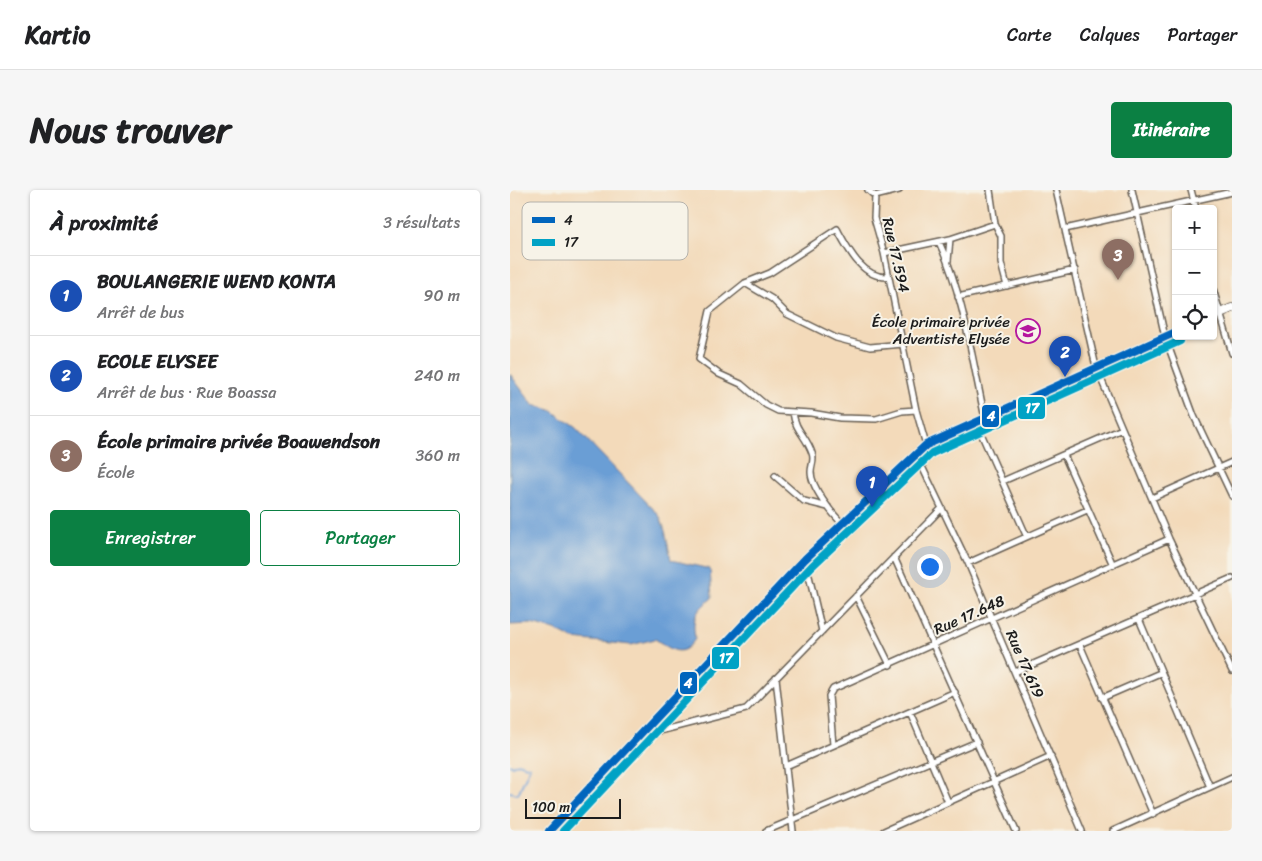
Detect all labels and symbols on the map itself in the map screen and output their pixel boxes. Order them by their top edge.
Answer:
legend [522,202,688,260]
text: 4 [564,208,573,233]
street label: Rue 17.594 [875,215,917,295]
text: 17 [564,230,579,255]
pin: 3 [1102,239,1134,280]
place label: École primaire privée Adventiste Elysée [871,309,1010,352]
school or university icon: École primaire privée Adventiste Elysée [1015,318,1041,344]
pin: 2 [1049,336,1081,377]
line badge: 17 [1017,396,1046,420]
text: 17 [1025,396,1040,421]
line badge: 4 [981,404,1000,428]
text: 4 [986,404,996,429]
pin: 1 [856,466,888,507]
your location [917,554,943,580]
street label: Rue 17.648 [929,588,1009,642]
street label: Rue 17.619 [998,626,1052,702]
line badge: 17 [711,646,740,670]
text: 17 [719,646,734,671]
line badge: 4 [679,671,698,695]
text: 4 [683,671,693,696]
scale bar [525,796,621,819]

